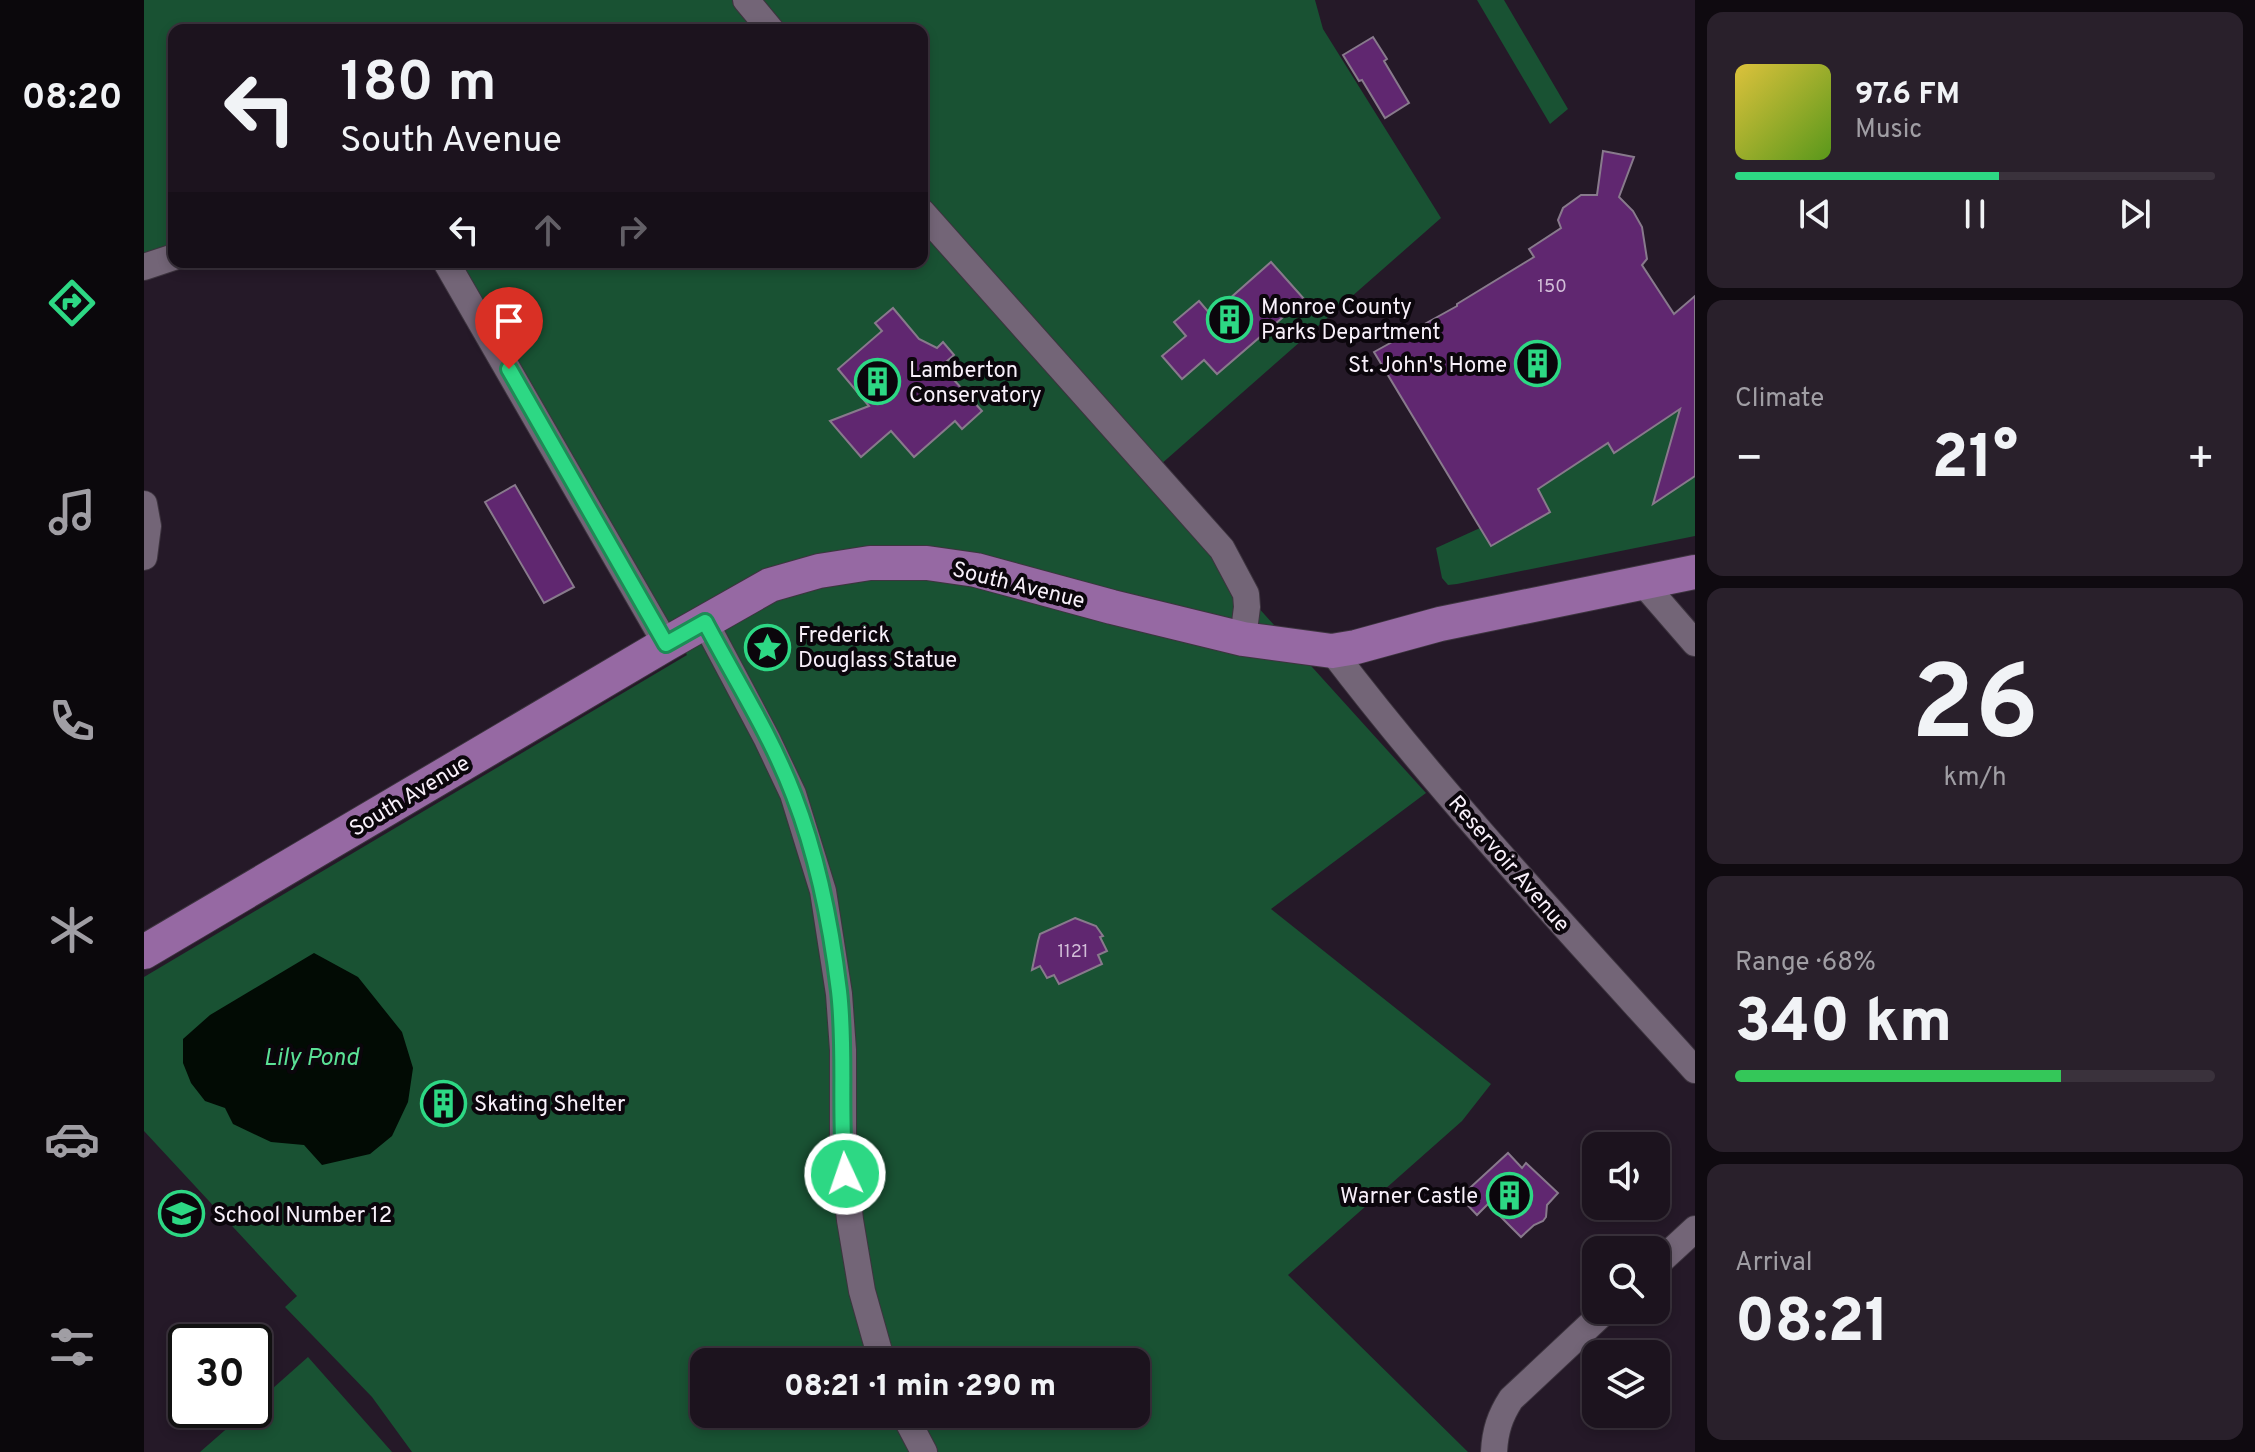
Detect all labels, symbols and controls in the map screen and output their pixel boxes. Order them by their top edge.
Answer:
text: 180 m [340,50,497,120]
icon: left [208,56,312,160]
text: 08:20 [22,76,122,122]
text: 97.6 FM [1855,77,1960,114]
text: Music [1855,114,1922,147]
text: South Avenue [340,119,562,165]
icon: previous [1793,192,1837,236]
icon: pause [1953,192,1997,236]
icon: next [2113,192,2157,236]
icon: left [442,208,486,252]
icon: ahead [526,208,570,252]
icon: right [610,208,654,252]
icon: directions [44,275,100,331]
house number: 150 [1537,276,1567,299]
pin [475,287,543,369]
building icon: Monroe County Parks Department [1206,295,1254,343]
place label: Monroe County Parks Department [1261,295,1441,347]
icon: arrive [487,299,531,343]
building icon: St. John's Home [1514,340,1562,388]
place label: St. John's Home [1348,353,1507,380]
building icon: Lamberton Conservatory [854,358,902,406]
place label: Lamberton Conservatory [909,358,1042,410]
text: Climate [1735,383,1824,416]
text: 21° [1932,423,2018,499]
text: − [1735,433,1763,489]
text: + [2187,433,2215,489]
icon: music [44,484,100,540]
street label: South Avenue [949,557,1087,616]
place icon: Frederick Douglass Statue [743,623,791,671]
place label: Frederick Douglass Statue [798,623,957,675]
text: 26 [1911,644,2039,776]
icon: phone [44,693,100,749]
street label: South Avenue [345,751,475,844]
text: km/h [1943,762,2007,795]
street label: Reservoir Avenue [1441,791,1575,938]
icon: climate [44,902,100,958]
house number: 1121 [1057,941,1089,964]
text: Range · 68% [1735,947,1876,980]
text: 340 km [1735,987,1952,1063]
water label: Lily Pond [263,1044,361,1074]
building icon: Skating Shelter [419,1079,467,1127]
place label: Skating Shelter [474,1092,626,1119]
icon: car [44,1111,100,1167]
position arrow [803,1132,887,1216]
map controls [1582,1132,1670,1428]
button: sound [1582,1132,1670,1220]
building icon: Warner Castle [1485,1171,1533,1219]
place label: Warner Castle [1340,1184,1478,1211]
school or university icon: School Number 12 [158,1190,206,1238]
place label: School Number 12 [213,1203,392,1230]
button: search [1582,1236,1670,1324]
text: Arrival [1735,1247,1813,1280]
text: 08:21 [1735,1287,1889,1363]
icon: filters [44,1319,100,1375]
speed limit sign: 30 [168,1324,272,1428]
button: layers [1582,1340,1670,1428]
text: 08:21 · 1 min · 290 m [784,1369,1056,1406]

